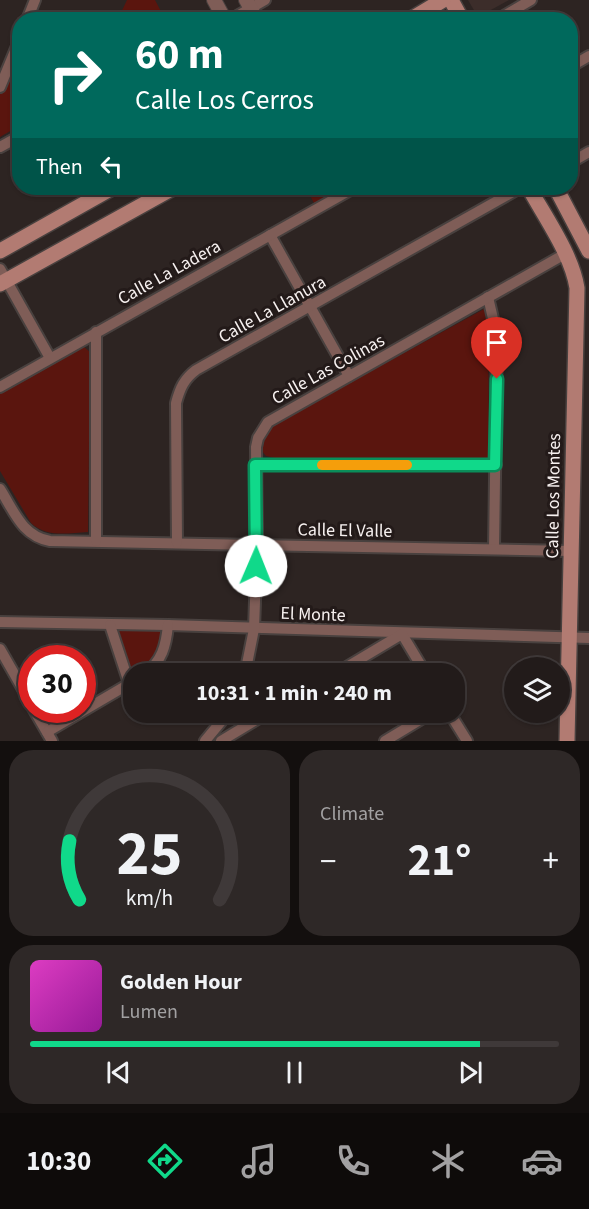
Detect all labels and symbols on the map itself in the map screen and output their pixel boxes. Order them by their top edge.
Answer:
street label: Calle La Ladera [113,234,225,311]
street label: Calle La Llanura [214,270,331,349]
pin [471,317,522,379]
street label: Calle Las Colinas [267,328,389,411]
street label: Calle Los Montes [540,433,567,559]
street label: Calle El Valle [297,517,393,544]
position arrow [224,534,288,598]
street label: El Monte [280,601,346,628]
speed limit sign: 30 [18,645,96,723]

